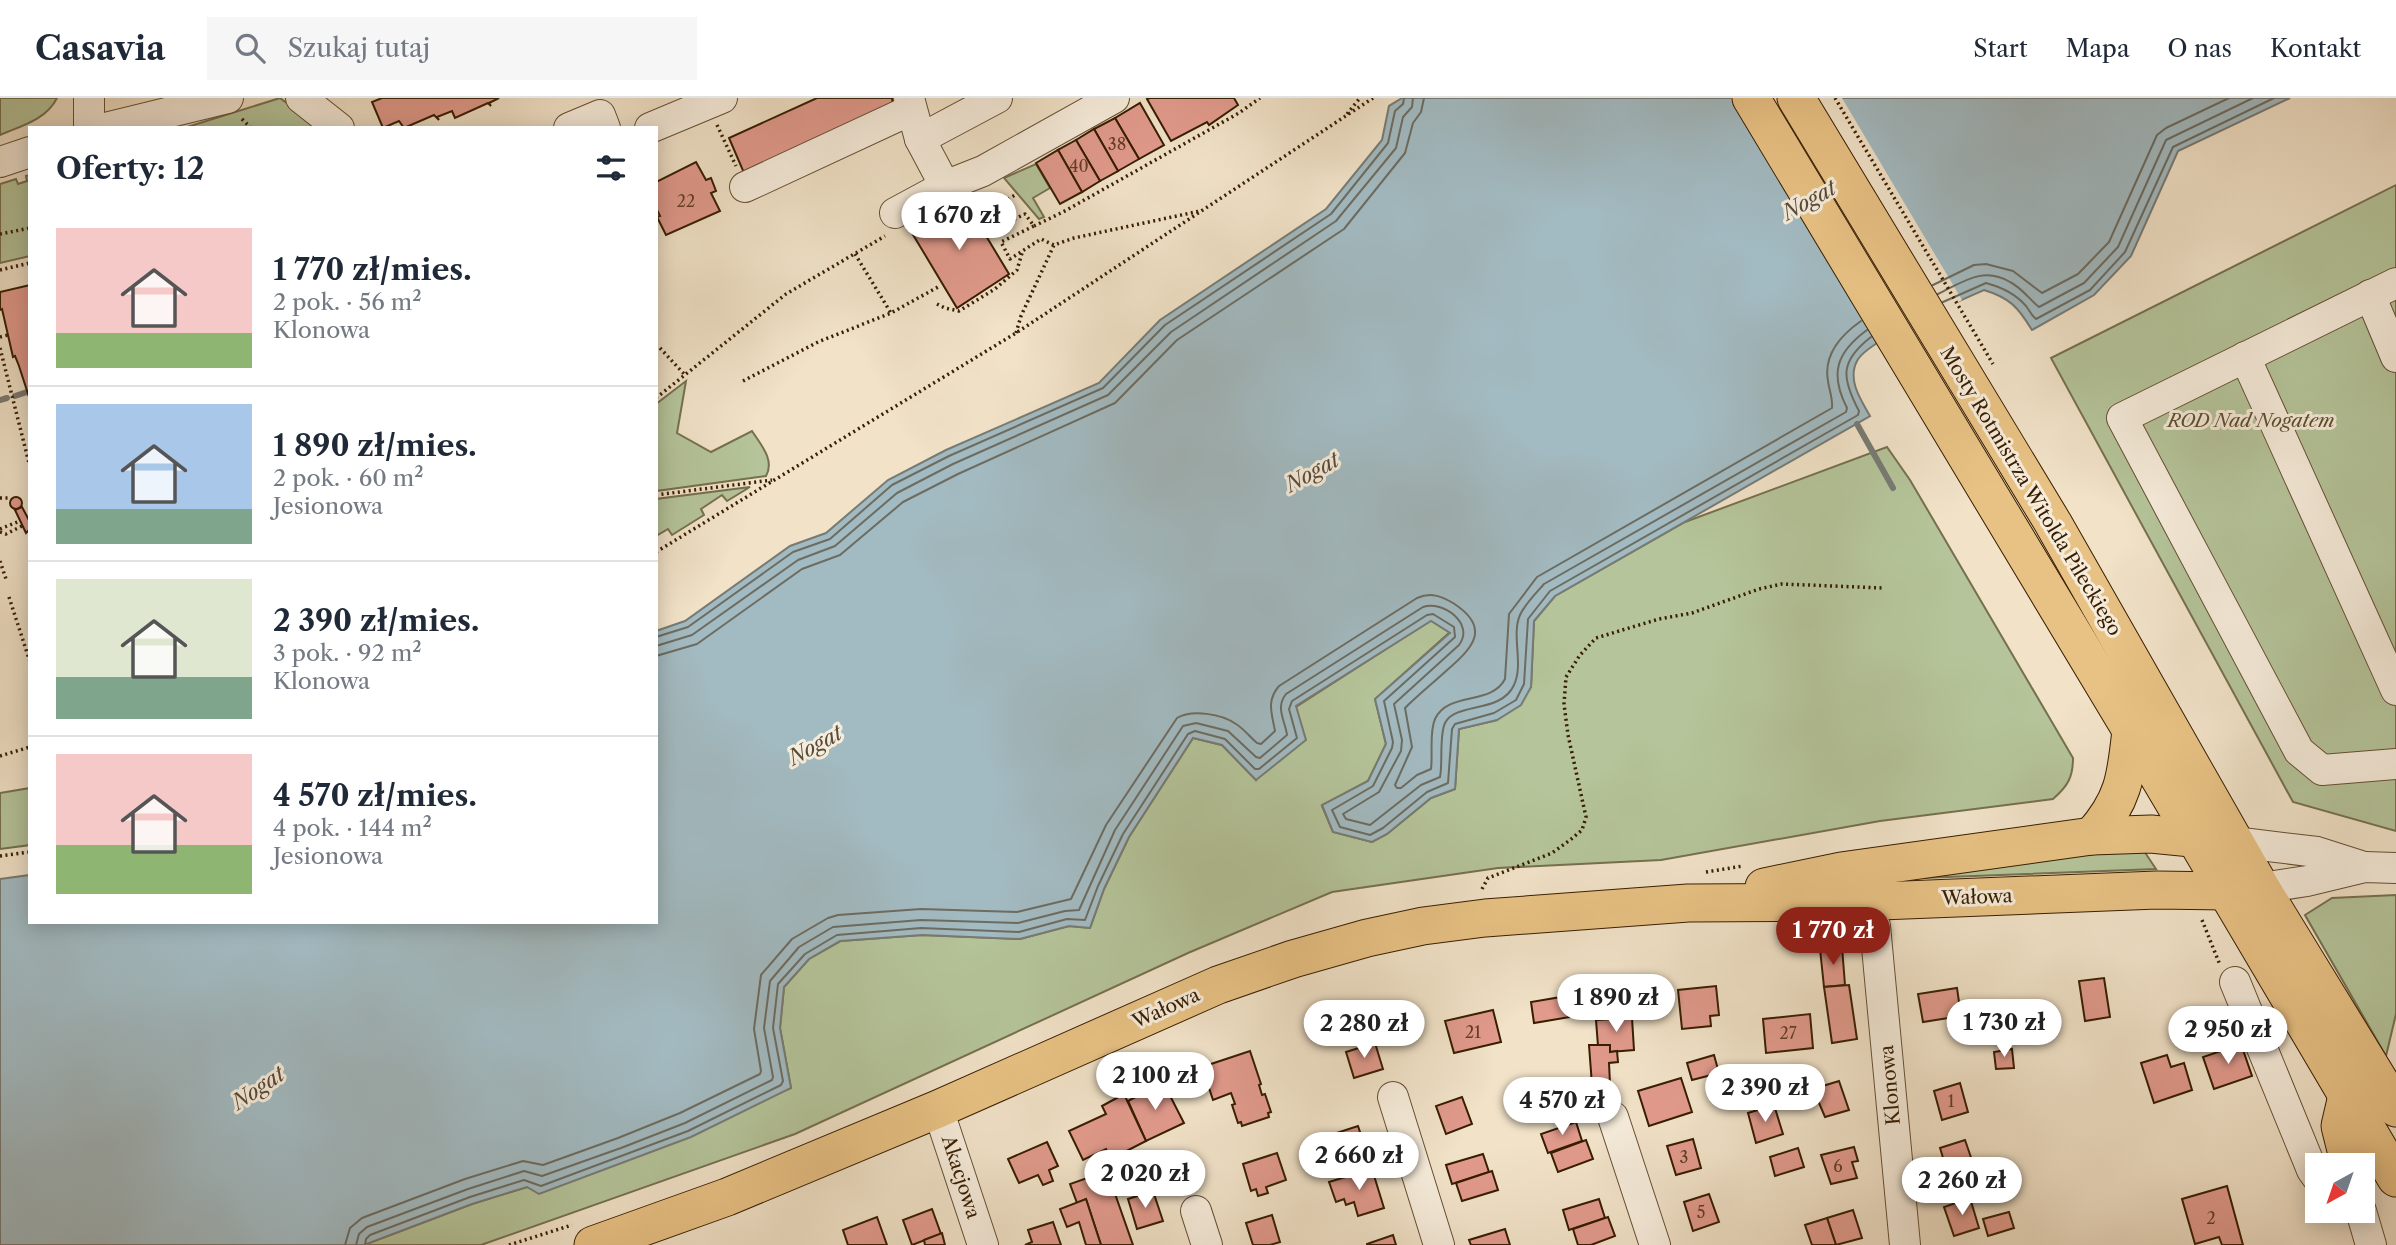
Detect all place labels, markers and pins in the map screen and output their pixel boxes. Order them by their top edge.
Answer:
pin: 1 670 zł [887,192,1031,252]
pin: 1 770 zł [1761,908,1905,967]
pin: 1 890 zł [1544,974,1688,1034]
pin: 2 280 zł [1292,1000,1436,1060]
pin: 1 730 zł [1932,1000,2076,1059]
pin: 2 950 zł [2156,1006,2300,1066]
pin: 2 100 zł [1083,1052,1227,1112]
pin: 2 390 zł [1693,1065,1837,1124]
pin: 4 570 zł [1490,1077,1634,1137]
pin: 2 660 zł [1287,1132,1431,1192]
pin: 2 020 zł [1073,1150,1217,1210]
pin: 2 260 zł [1890,1158,2034,1217]

